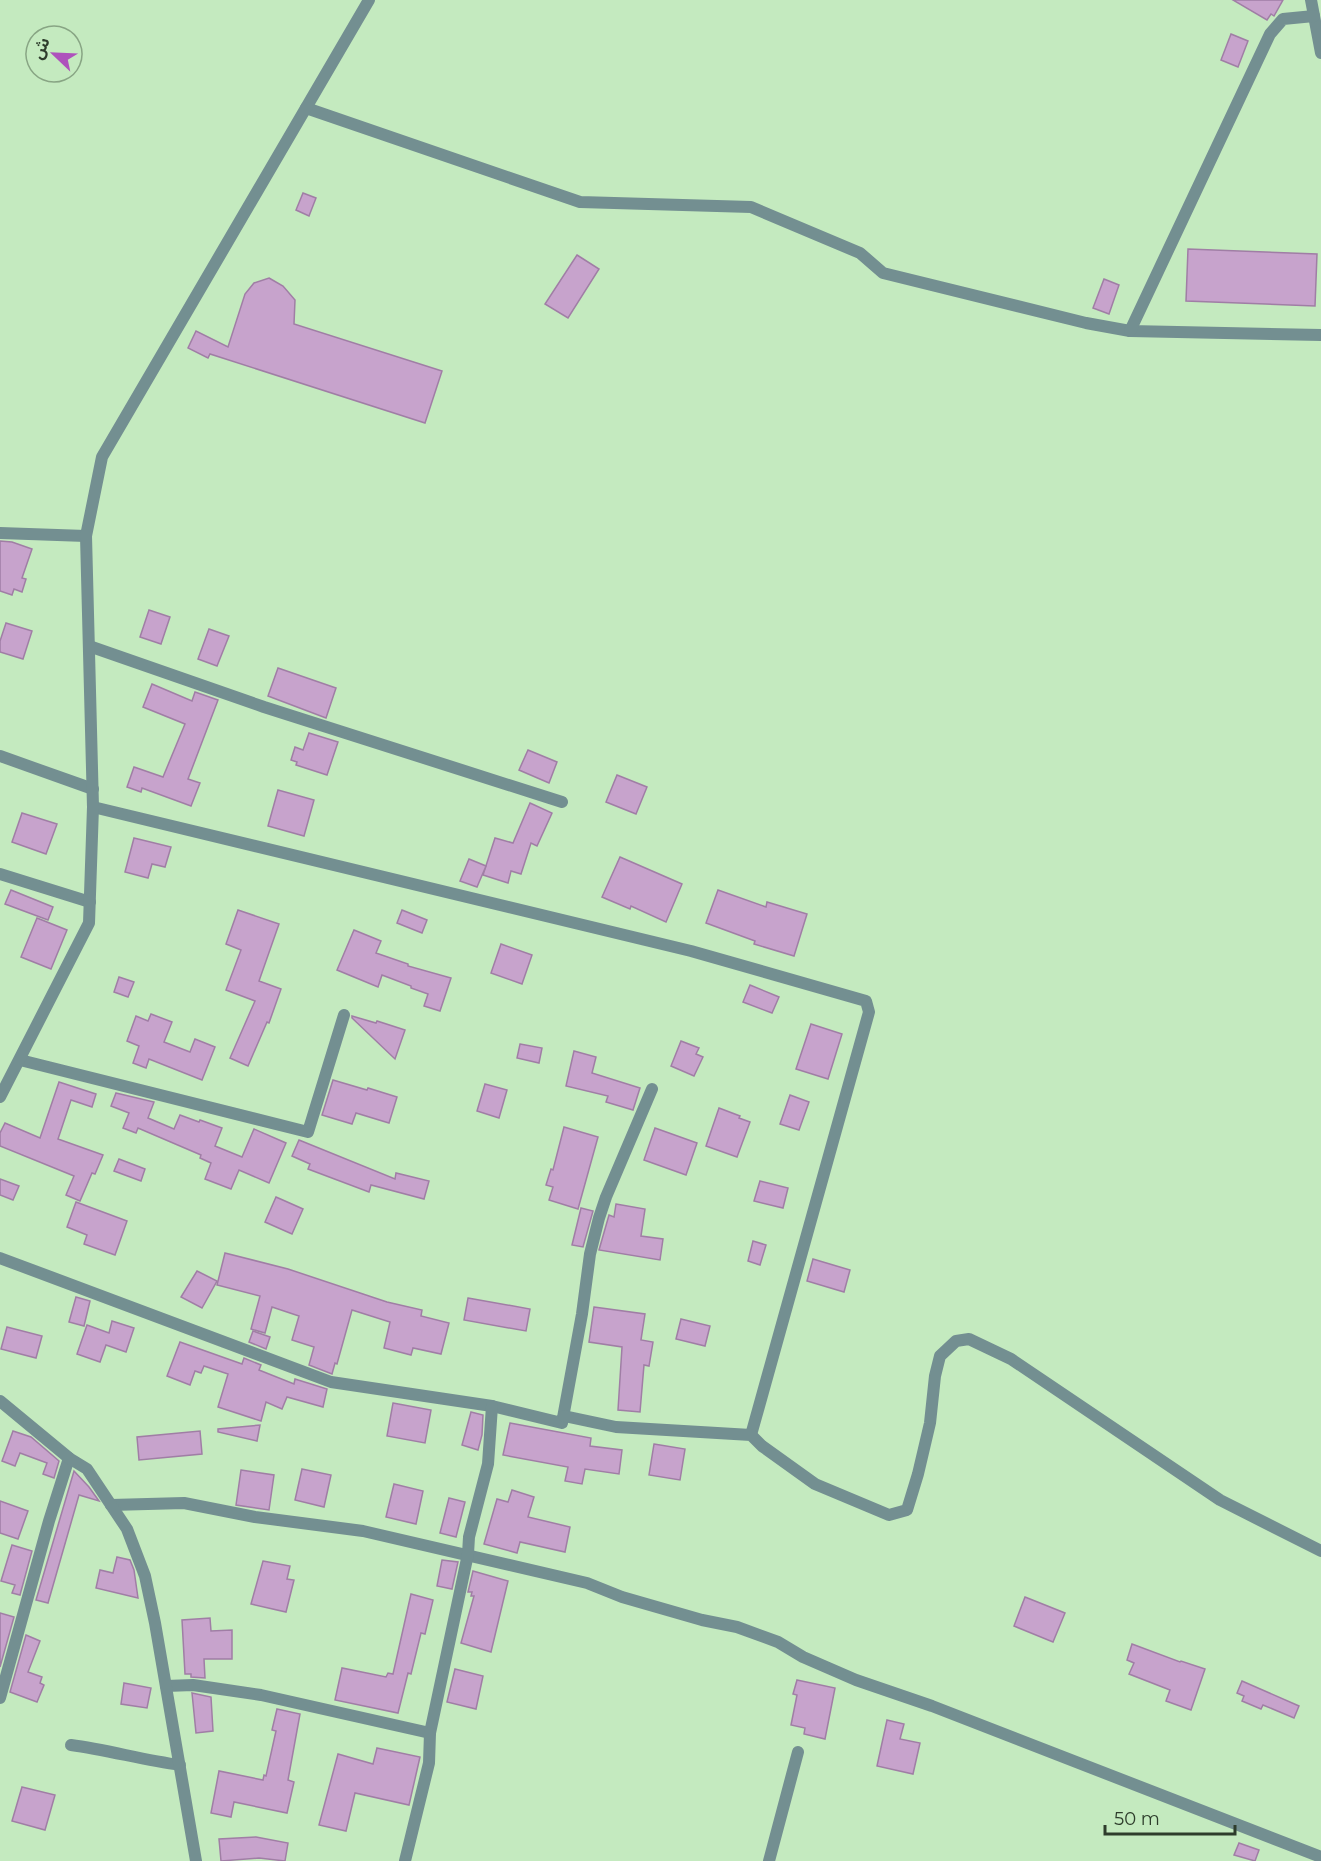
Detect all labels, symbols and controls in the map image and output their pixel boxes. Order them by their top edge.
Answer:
north arrow [24,24,84,84]
text: ش [28,34,54,62]
scale bar [1105,1798,1236,1836]
text: 50 m [1114,1808,1160,1830]

